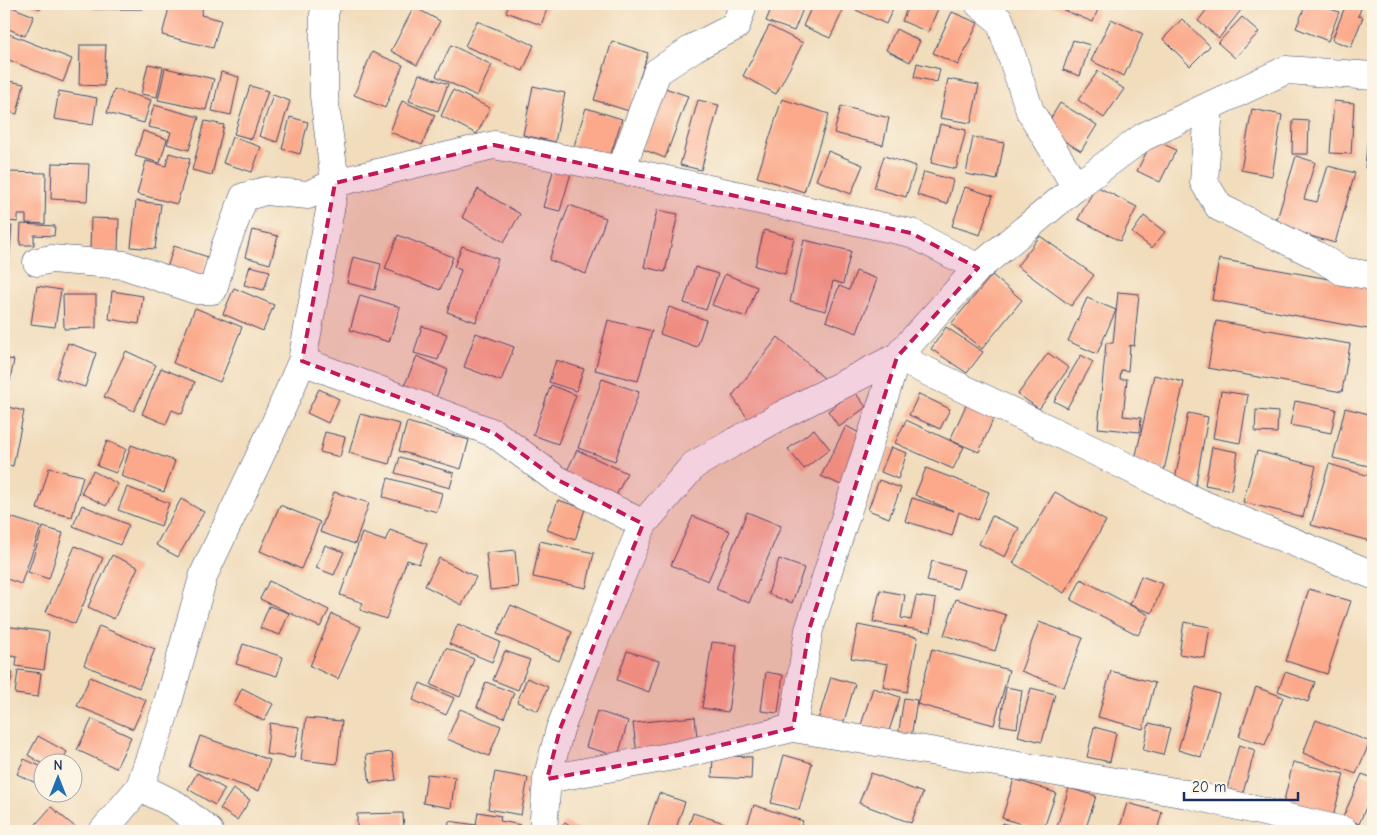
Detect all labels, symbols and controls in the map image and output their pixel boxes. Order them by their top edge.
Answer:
north arrow [32,752,82,802]
text: N [53,757,63,774]
scale bar [1184,770,1298,802]
text: 20 m [1192,778,1226,796]

